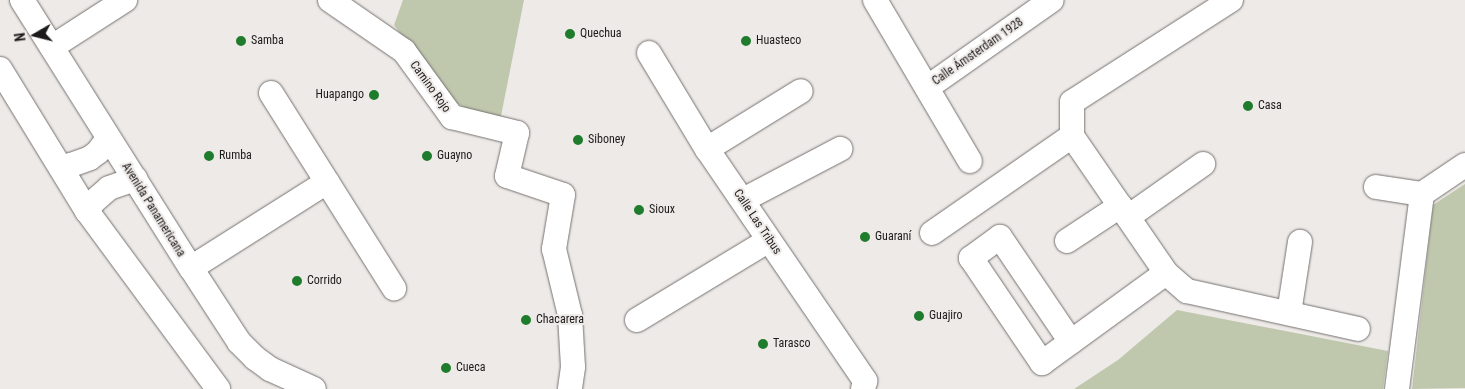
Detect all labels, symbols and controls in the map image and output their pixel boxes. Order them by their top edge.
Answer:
north arrow [10,10,60,60]
street label: Calle Ámsterdam 1928 [930,15,1026,89]
place label: Quechua [580,27,622,41]
marker: Quechua [564,28,576,40]
text: N [12,32,29,42]
place label: Samba [251,34,284,48]
place label: Huasteco [756,34,801,48]
marker: Samba [235,35,247,47]
marker: Huasteco [740,35,752,47]
street label: Camino Rojo [407,58,453,116]
place label: Huapango [316,88,364,102]
marker: Huapango [368,89,380,101]
place label: Casa [1258,99,1282,113]
marker: Casa [1242,100,1254,112]
place label: Siboney [588,133,625,147]
marker: Siboney [572,134,584,146]
place label: Rumba [219,149,252,163]
place label: Guayno [437,149,472,163]
marker: Rumba [203,150,215,162]
marker: Guayno [421,150,433,162]
street label: Avenida Panamericana [118,160,188,260]
street label: Calle Las Tribus [730,187,784,257]
place label: Sioux [649,203,675,217]
marker: Sioux [633,204,645,216]
place label: Guaraní [875,230,911,244]
marker: Guaraní [859,231,871,243]
place label: Corrido [307,274,342,288]
marker: Corrido [291,275,303,287]
place label: Guajiro [929,309,963,323]
marker: Guajiro [913,310,925,322]
place label: Chacarera [536,313,584,327]
marker: Chacarera [520,314,532,326]
place label: Tarasco [773,337,811,351]
marker: Tarasco [757,338,769,350]
place label: Cueca [456,361,486,375]
marker: Cueca [440,362,452,374]

